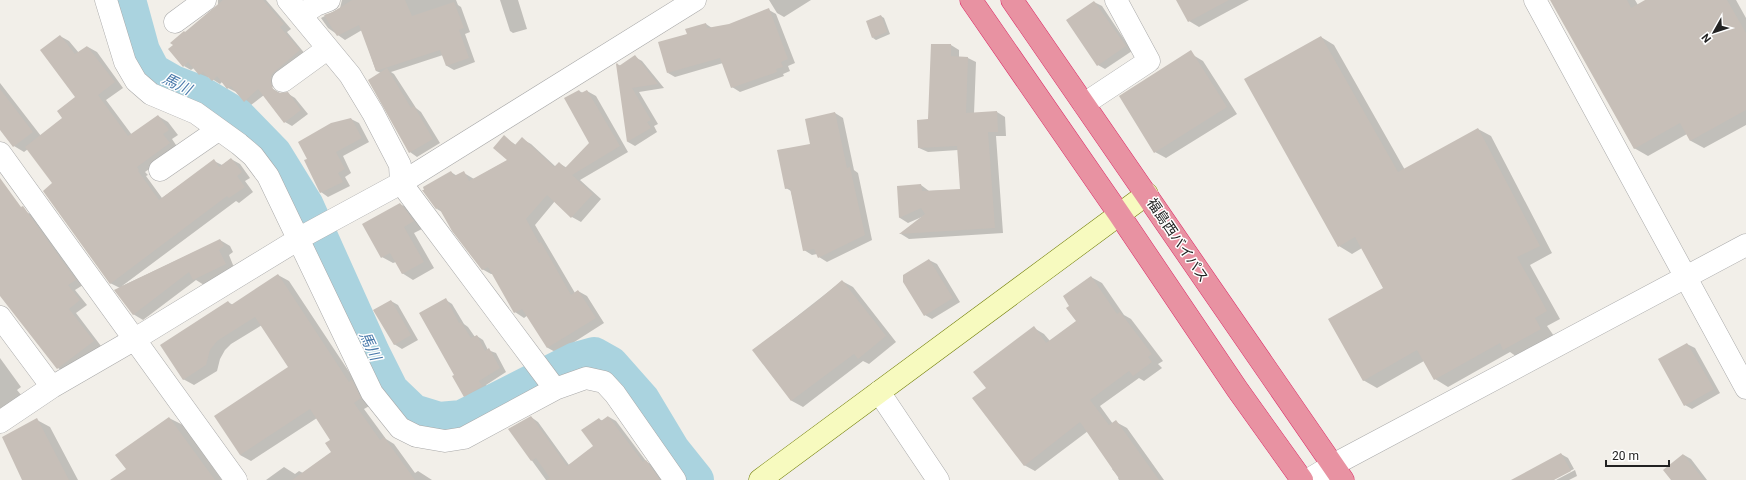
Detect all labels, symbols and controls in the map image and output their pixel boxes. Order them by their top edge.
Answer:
north arrow [1694,12,1734,52]
text: N [1699,31,1714,45]
water label: 馬川 [160,69,196,100]
street label: 福島西バイパス [1144,195,1212,285]
water label: 馬川 [356,329,385,365]
scale bar [1606,442,1669,468]
text: 20 m [1612,449,1639,463]

